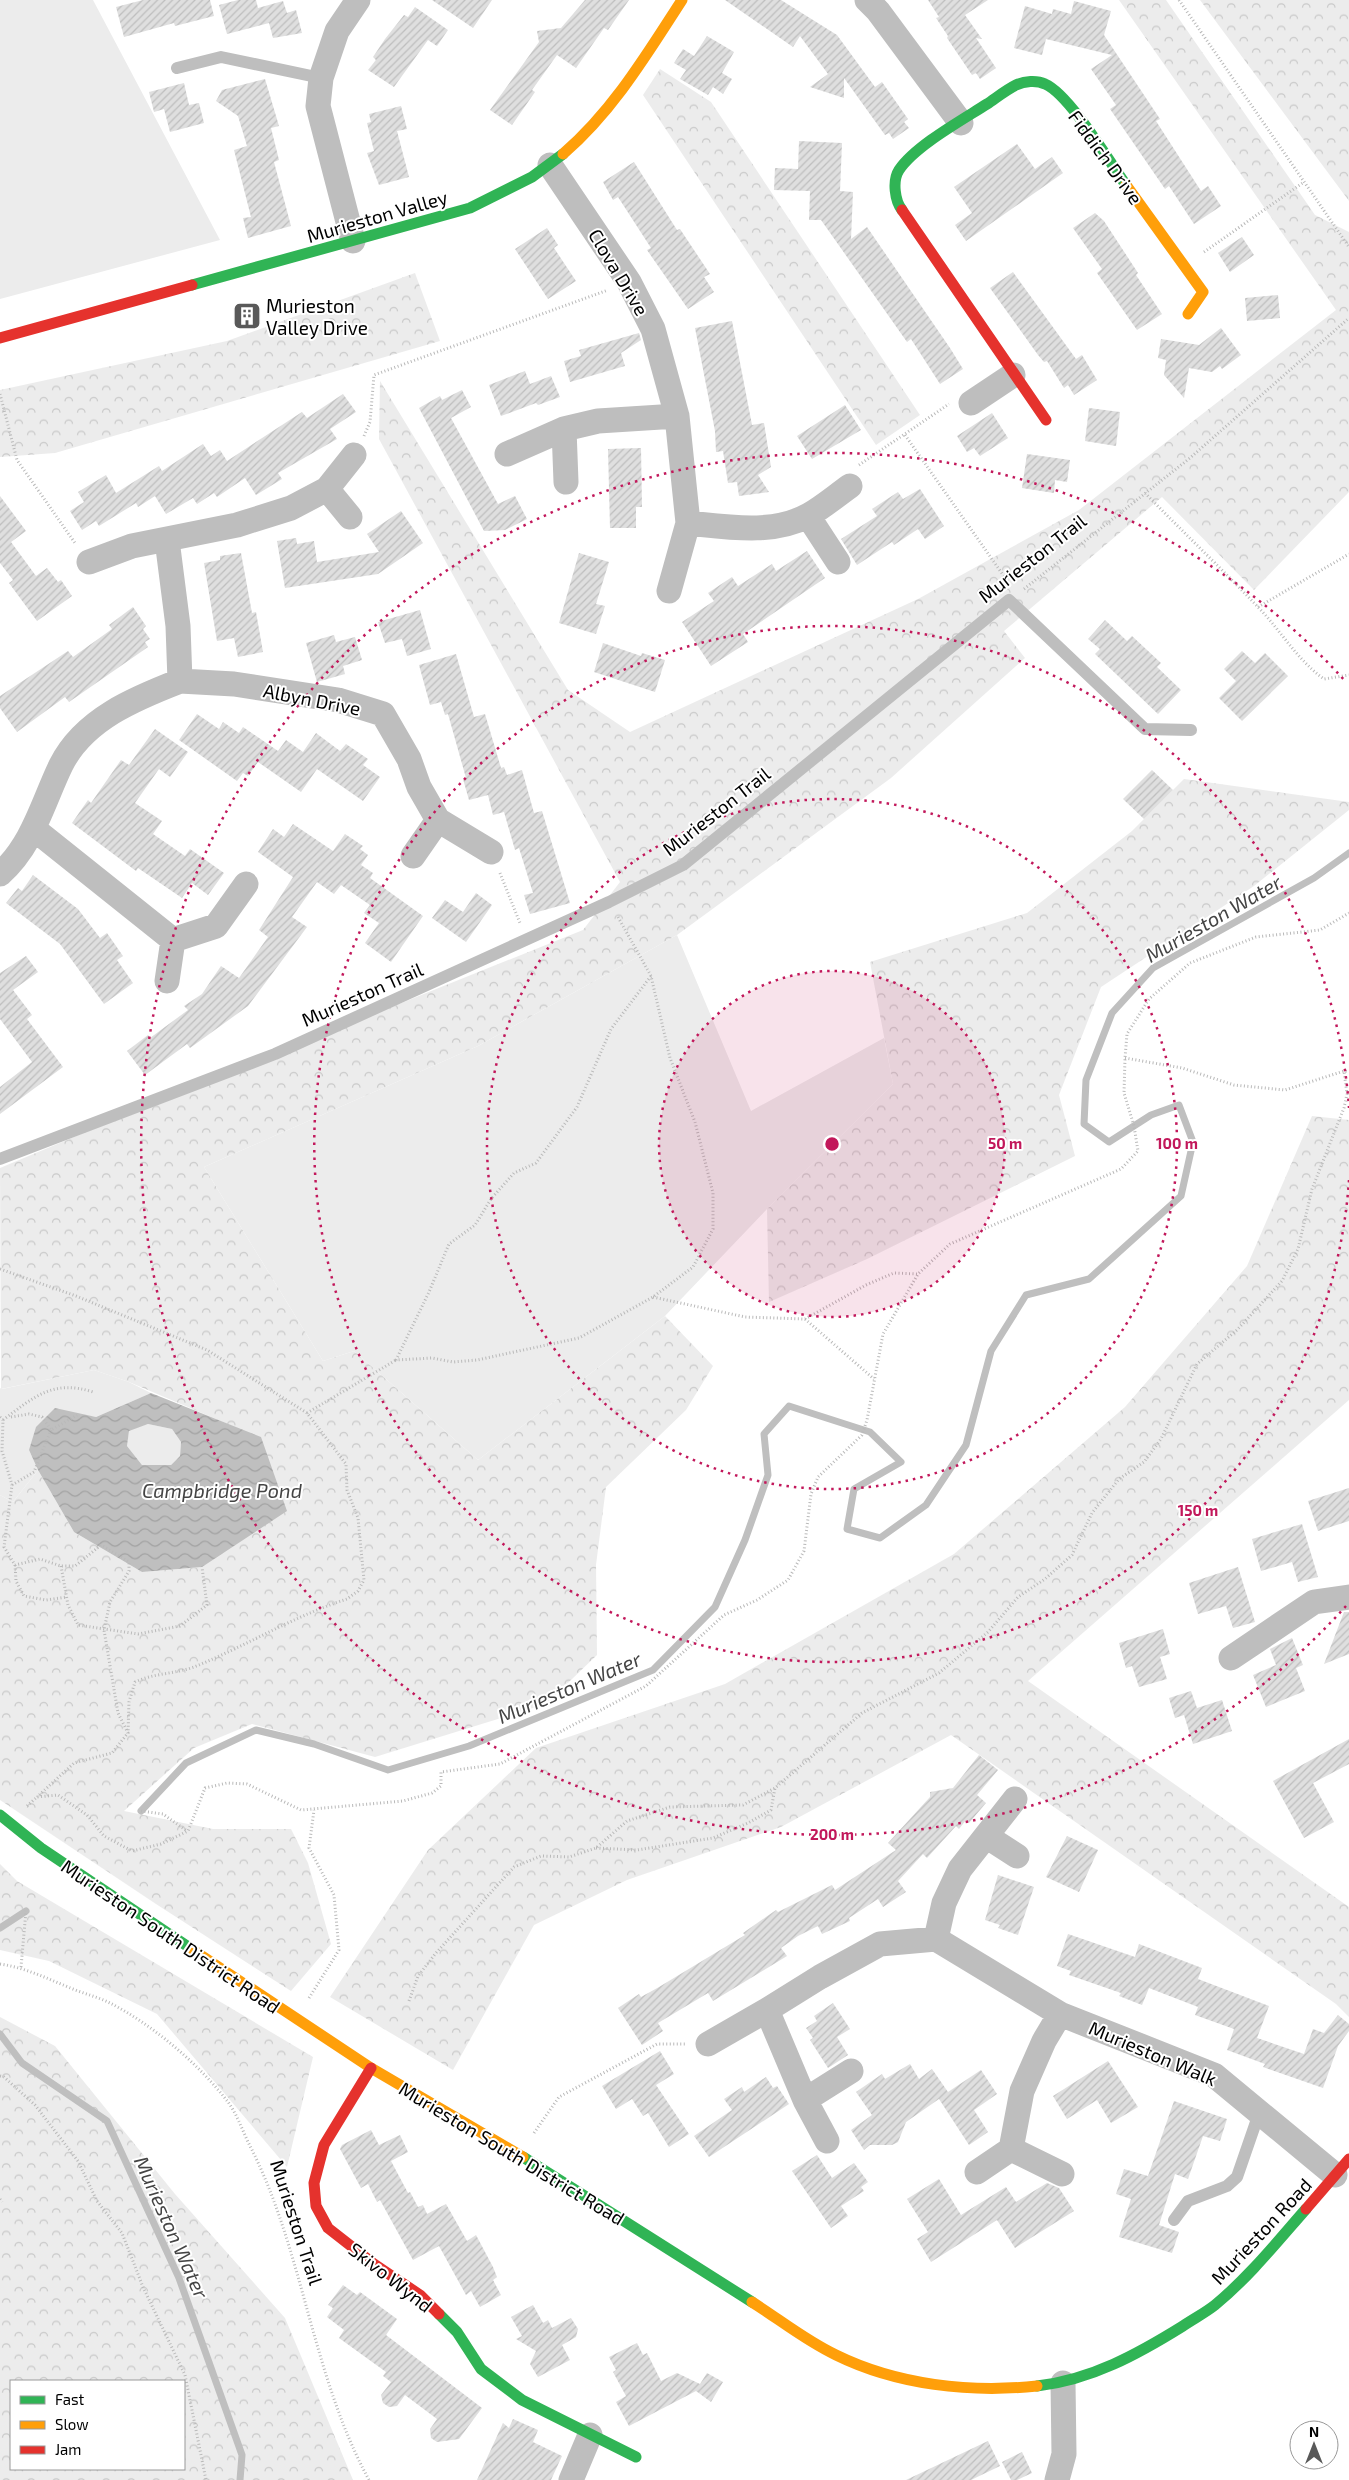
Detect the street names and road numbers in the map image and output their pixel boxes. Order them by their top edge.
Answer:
street label: Fiddich Drive [1064,105,1148,209]
street label: Murieston Valley [304,185,450,247]
street label: Clova Drive [584,225,654,319]
street label: Murieston Trail [974,509,1091,607]
street label: Albyn Drive [261,678,363,720]
street label: Murieston Trail [658,762,775,860]
street label: Murieston Trail [298,957,426,1031]
street label: Murieston South District Road [57,1854,285,2018]
street label: Murieston Walk [1086,2016,1221,2090]
street label: Murieston South District Road [395,2076,629,2230]
street label: Murieston Trail [266,2157,328,2288]
street label: Murieston Road [1206,2173,1316,2289]
street label: Skivo Wynd [345,2237,437,2317]

